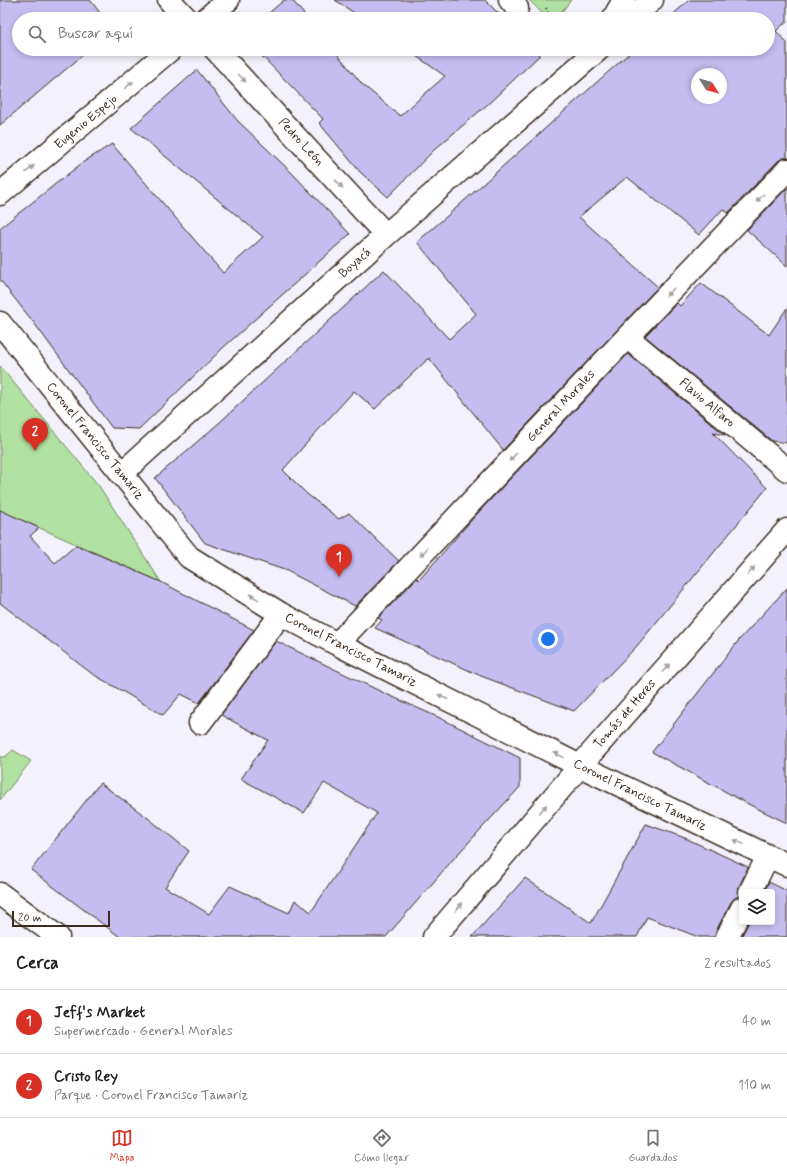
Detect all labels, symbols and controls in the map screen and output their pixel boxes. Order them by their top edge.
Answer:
search box [12,12,775,56]
icon: search [26,23,48,45]
text: Buscar aquí [58,24,133,44]
north arrow [691,68,727,104]
one-way arrow [237,73,246,83]
one-way arrow [124,81,133,90]
street label: Eugenio Espejo [51,91,121,153]
street label: Pedro León [274,114,328,170]
one-way arrow [24,165,35,174]
one-way arrow [334,179,344,189]
one-way arrow [755,193,765,203]
street label: Boyacá [335,244,375,282]
one-way arrow [665,287,675,297]
street label: General Morales [523,366,599,446]
street label: Flavio Alfaro [676,375,738,431]
street label: Coronel Francisco Tamariz [42,379,148,504]
pin: 2 [22,418,48,451]
one-way arrow [508,452,517,462]
pin: 1 [326,544,352,577]
one-way arrow [419,547,428,557]
one-way arrow [747,565,756,576]
one-way arrow [249,593,259,601]
street label: Coronel Francisco Tamariz [282,609,421,691]
your location [538,629,558,649]
one-way arrow [661,663,670,674]
street label: Tomás de Heres [590,675,660,752]
one-way arrow [437,694,449,700]
one-way arrow [553,752,565,758]
street label: Coronel Francisco Tamariz [570,755,710,835]
one-way arrow [539,803,548,814]
one-way arrow [734,839,745,845]
map controls [739,889,775,925]
button: layers [739,889,775,925]
one-way arrow [454,903,463,912]
scale bar [12,909,110,928]
text: 20 m [18,911,41,925]
text: Cerca [16,952,59,974]
text: 2 resultados [704,955,771,972]
text: Jeff's Market [54,1003,145,1023]
text: 1 [26,1013,32,1030]
text: 40 m [742,1013,771,1030]
text: Supermercado · General Morales [54,1023,233,1040]
text: Cristo Rey [54,1067,118,1087]
text: 2 [26,1077,32,1094]
text: 110 m [738,1077,771,1094]
text: Parque · Coronel Francisco Tamariz [54,1087,248,1104]
tab: Mapa [110,1127,135,1165]
tab: Cómo llegar [354,1127,409,1165]
tab: Guardados [628,1127,677,1165]

